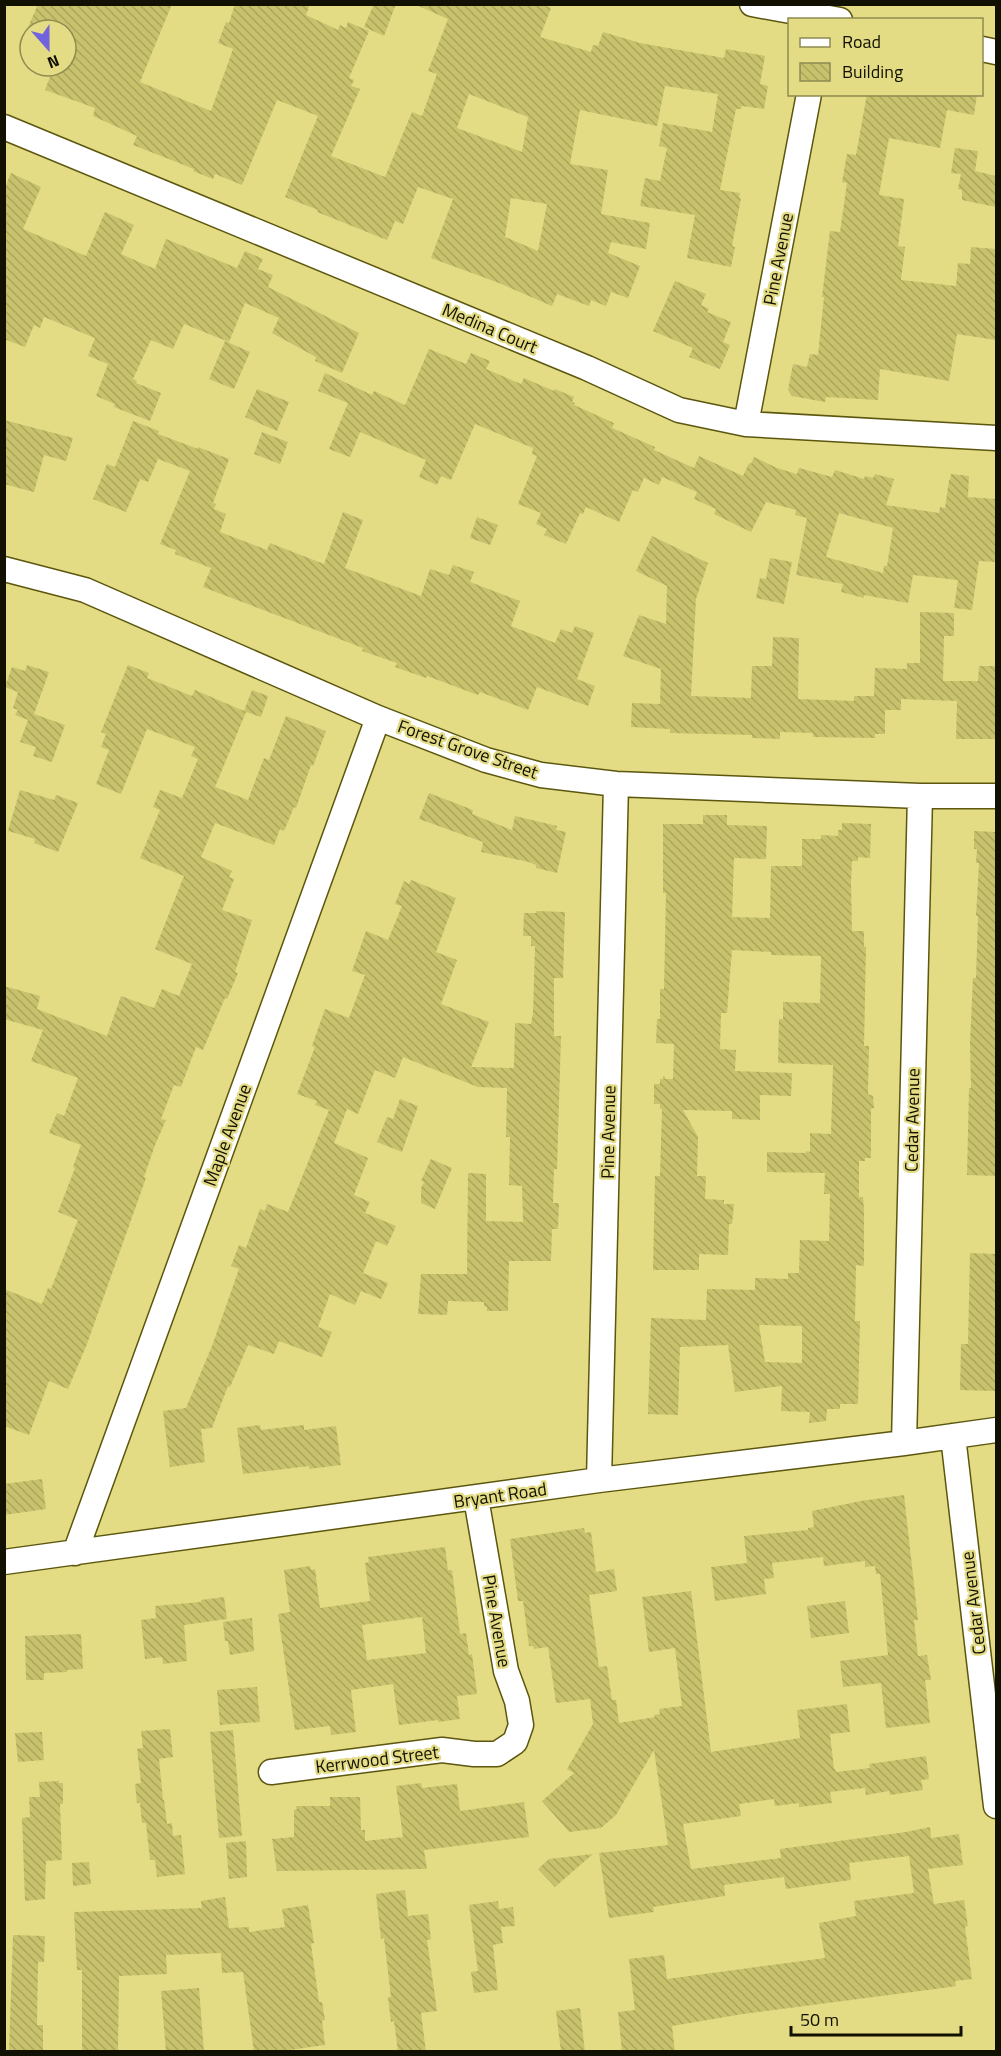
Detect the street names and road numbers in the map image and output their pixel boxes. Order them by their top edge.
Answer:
street label: Pine Avenue [756,210,800,308]
street label: Medina Court [438,296,543,361]
street label: Forest Grove Street [394,712,542,786]
street label: Cedar Avenue [898,1068,926,1172]
street label: Maple Avenue [196,1080,258,1190]
street label: Pine Avenue [594,1085,622,1179]
street label: Bryant Road [452,1475,548,1515]
street label: Cedar Avenue [953,1550,993,1656]
street label: Pine Avenue [476,1573,518,1669]
street label: Kerrwood Street [314,1738,441,1780]

